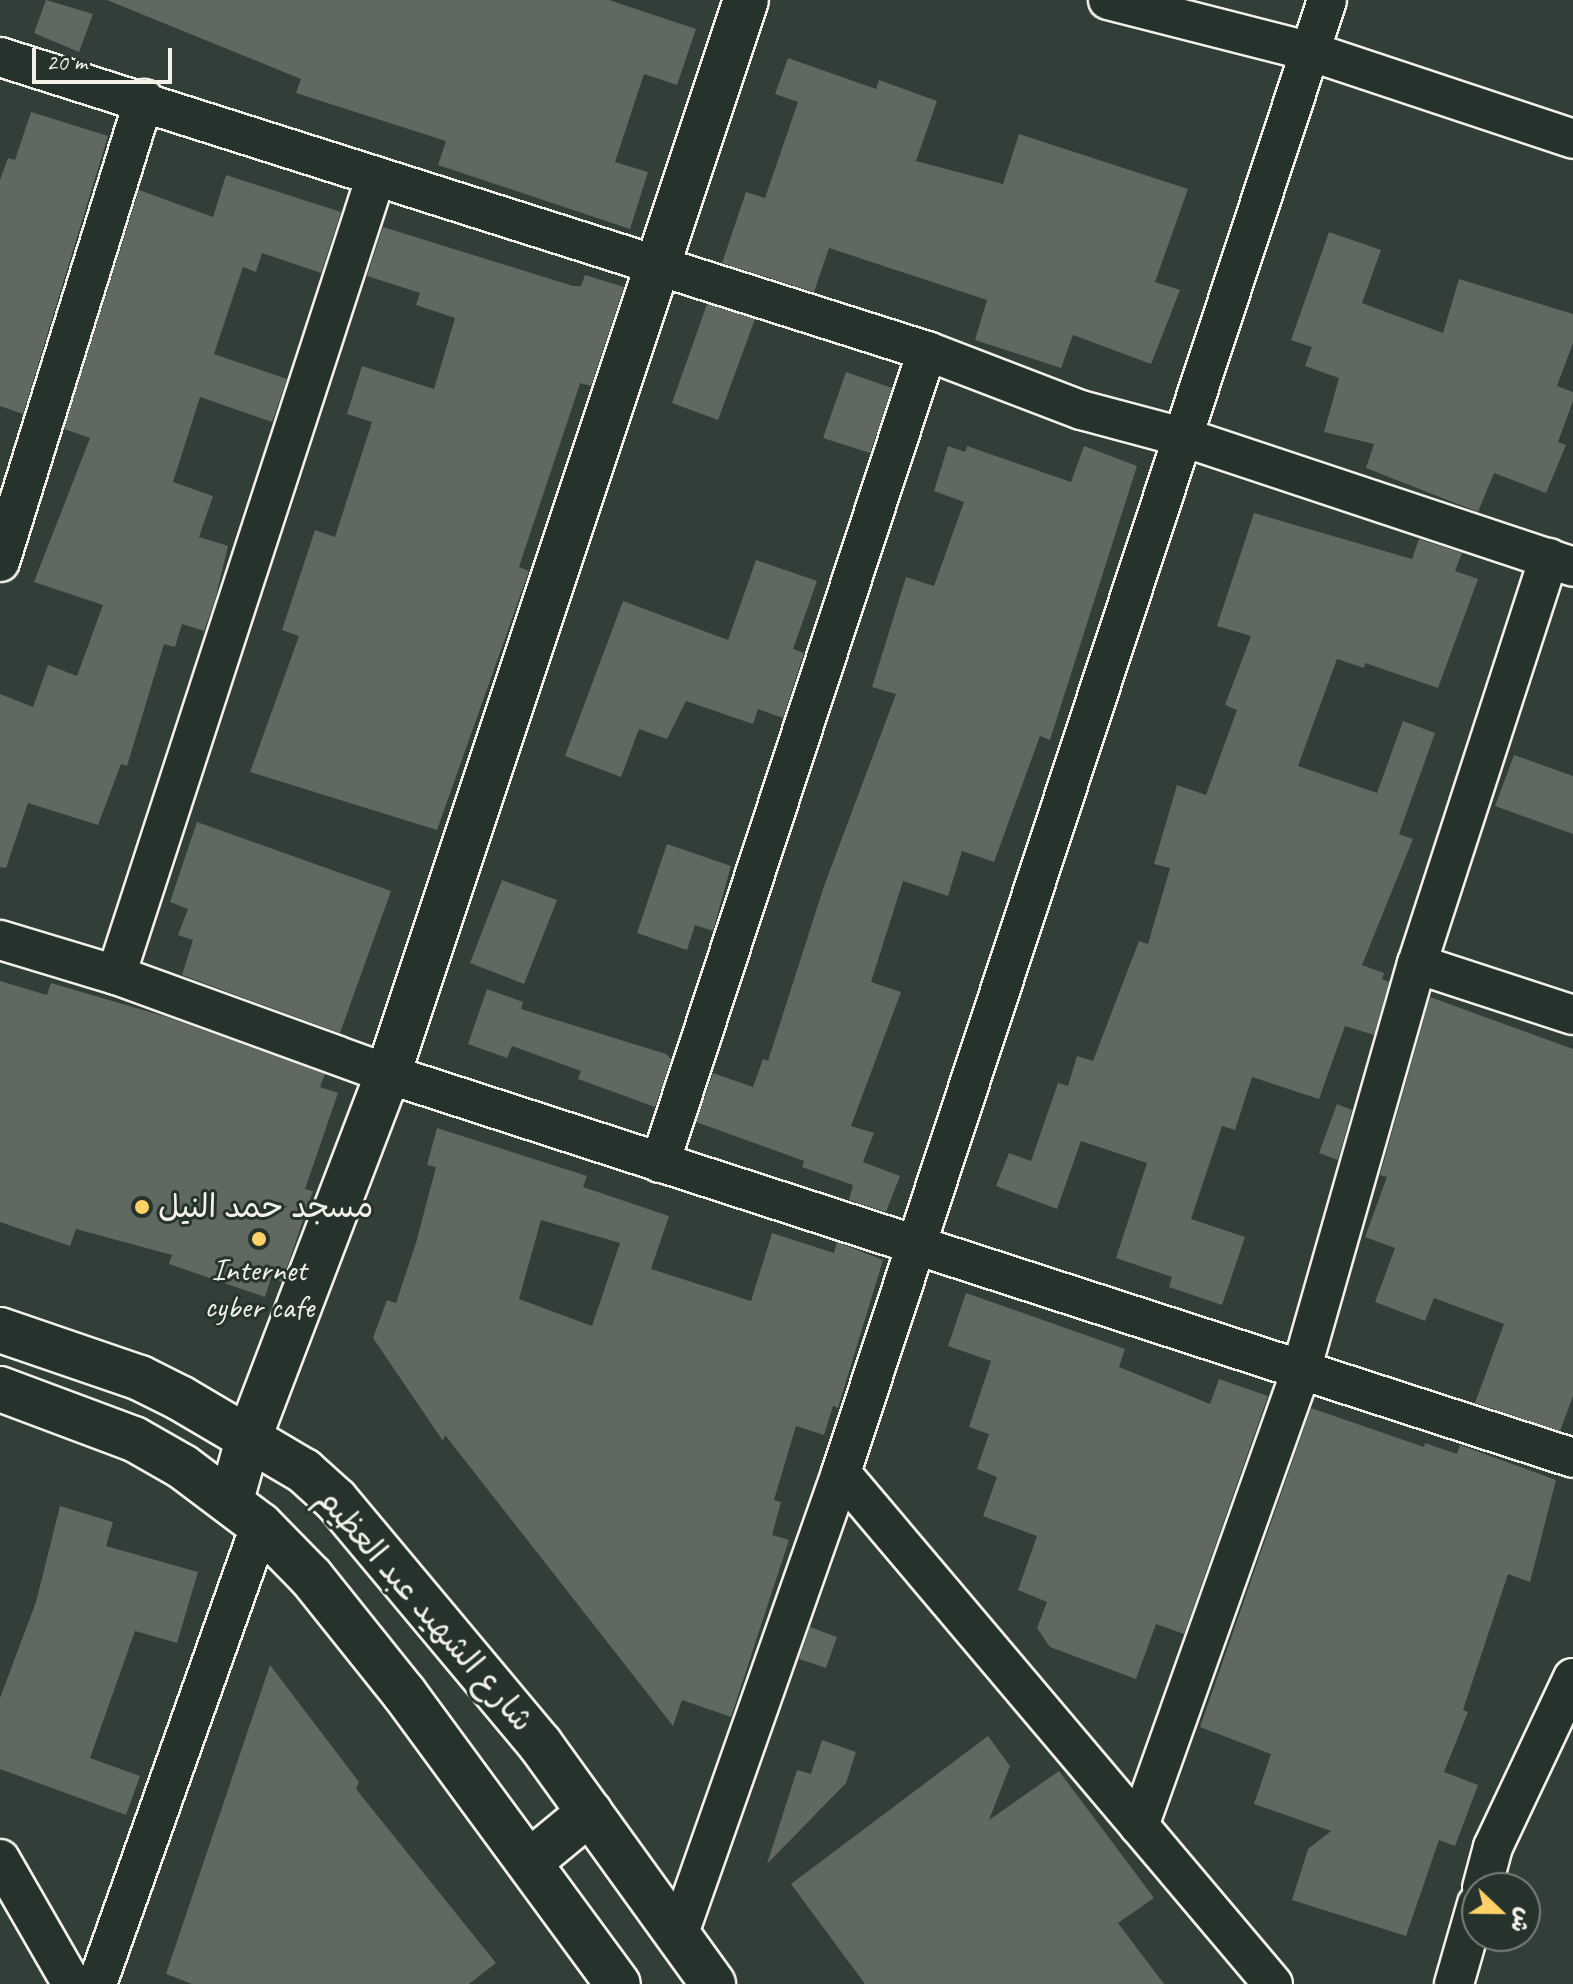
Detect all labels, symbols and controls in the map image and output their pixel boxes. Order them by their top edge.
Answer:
scale bar [36,32,176,82]
text: 20 m [46,47,87,77]
place label: مسجد حمد النيل [158,1188,373,1226]
marker: مسجد حمد النيل [133,1198,151,1216]
marker: Internet cyber cafe [250,1230,268,1248]
place label: Internet cyber cafe [204,1252,314,1327]
street label: شارع الشهيد عبد العظيم [309,1480,541,1740]
north arrow [1461,1872,1541,1952]
text: ش [1504,1904,1539,1937]

